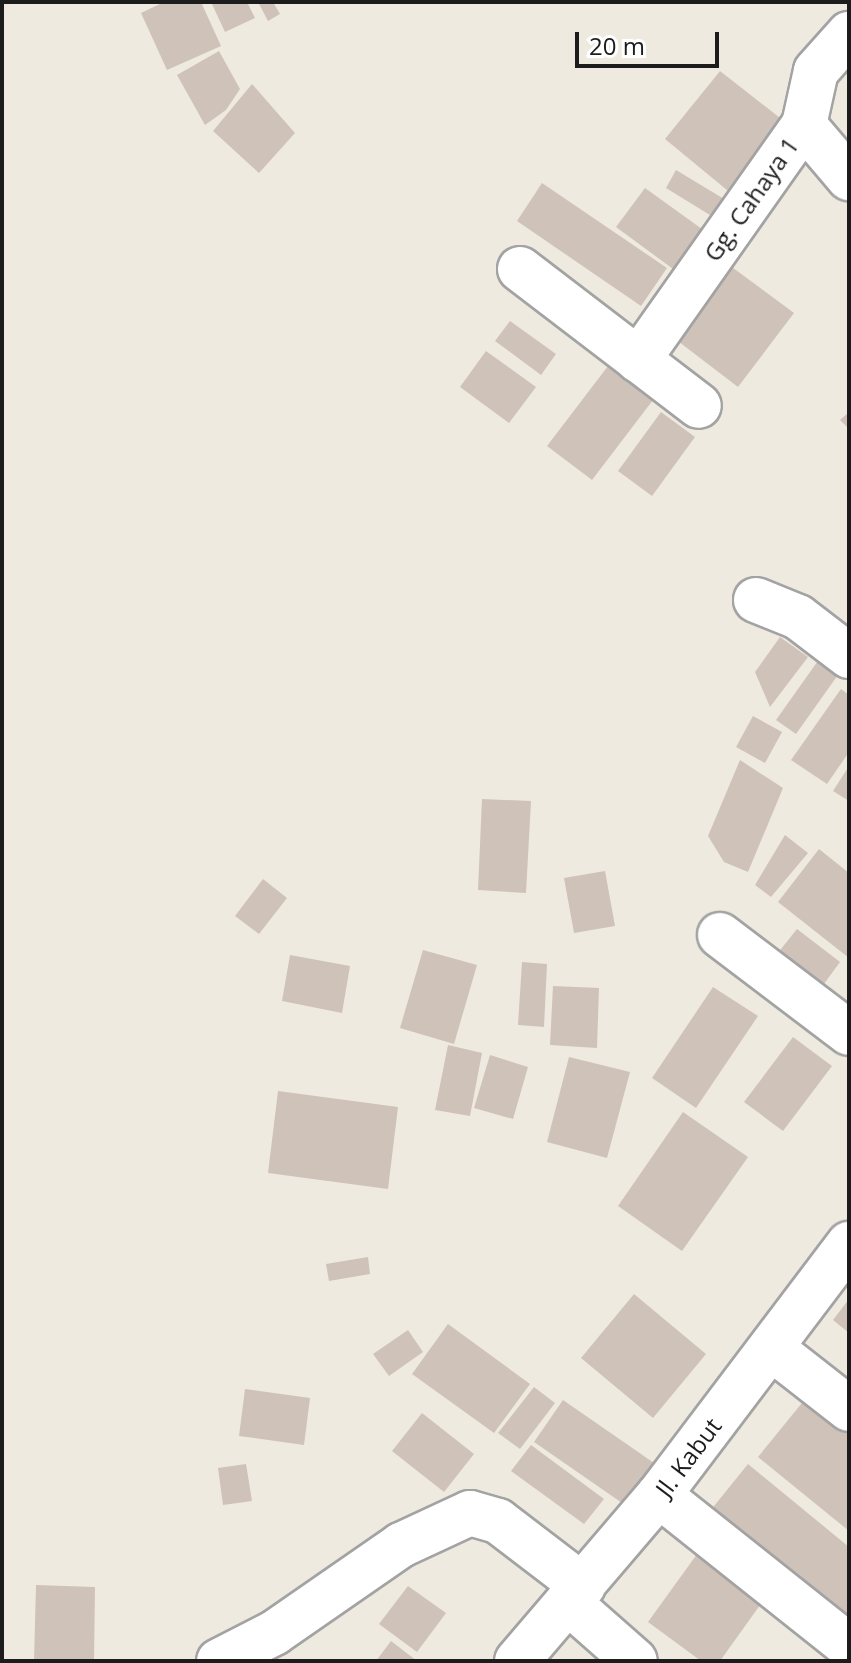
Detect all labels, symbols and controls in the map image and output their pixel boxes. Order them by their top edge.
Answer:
scale bar [579,16,723,66]
text: 20 m [589,29,645,62]
street label: Gg. Cahaya 1 [698,131,804,267]
street label: Jl. Kabut [649,1412,727,1502]

